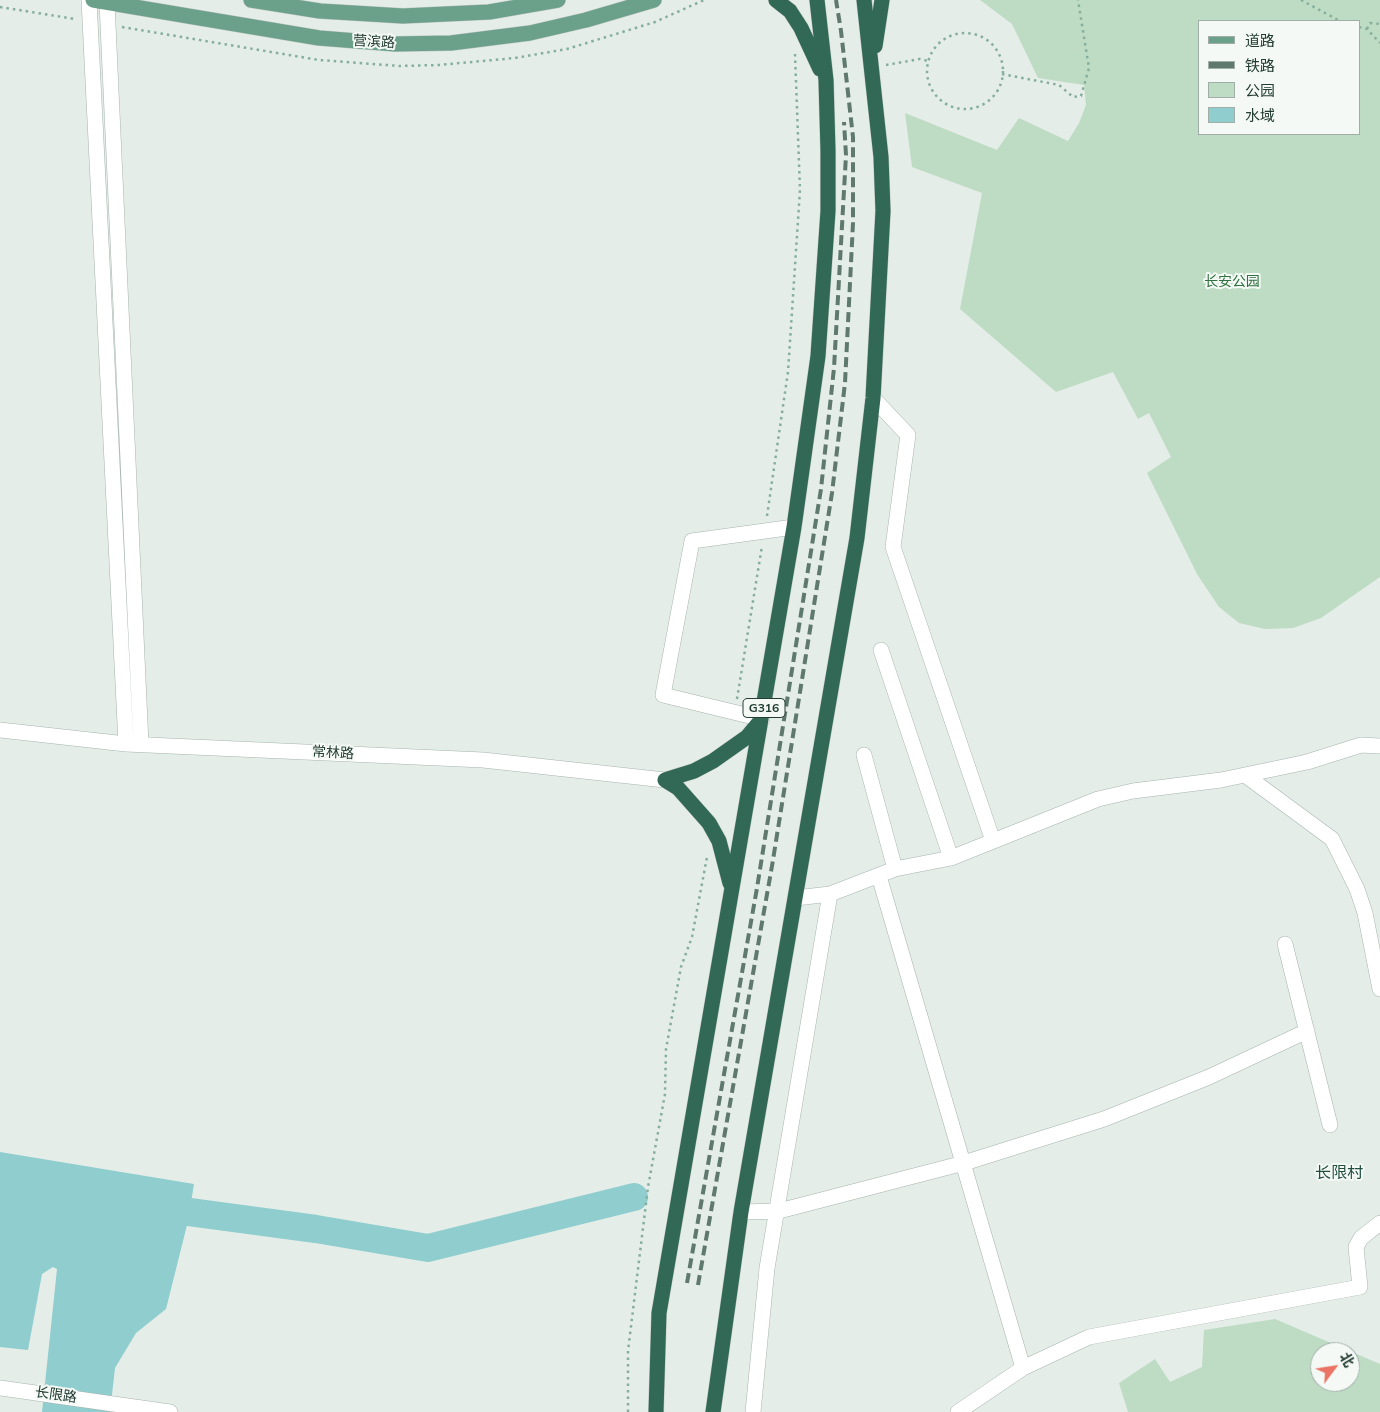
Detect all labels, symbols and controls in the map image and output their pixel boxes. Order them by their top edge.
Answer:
legend [1198,20,1360,135]
text: 道路 [1245,31,1275,50]
street label: 营滨路 [353,33,395,51]
text: 铁路 [1245,56,1275,75]
text: 公园 [1245,81,1275,100]
text: 水域 [1245,106,1275,125]
park label: 长安公园 [1204,274,1260,290]
road number: G316 [743,698,785,718]
street label: 常林路 [312,744,354,762]
district label: 长限村 [1315,1163,1363,1183]
north arrow [1310,1342,1360,1392]
text: 北 [1336,1349,1358,1370]
street label: 长限路 [34,1384,78,1406]

